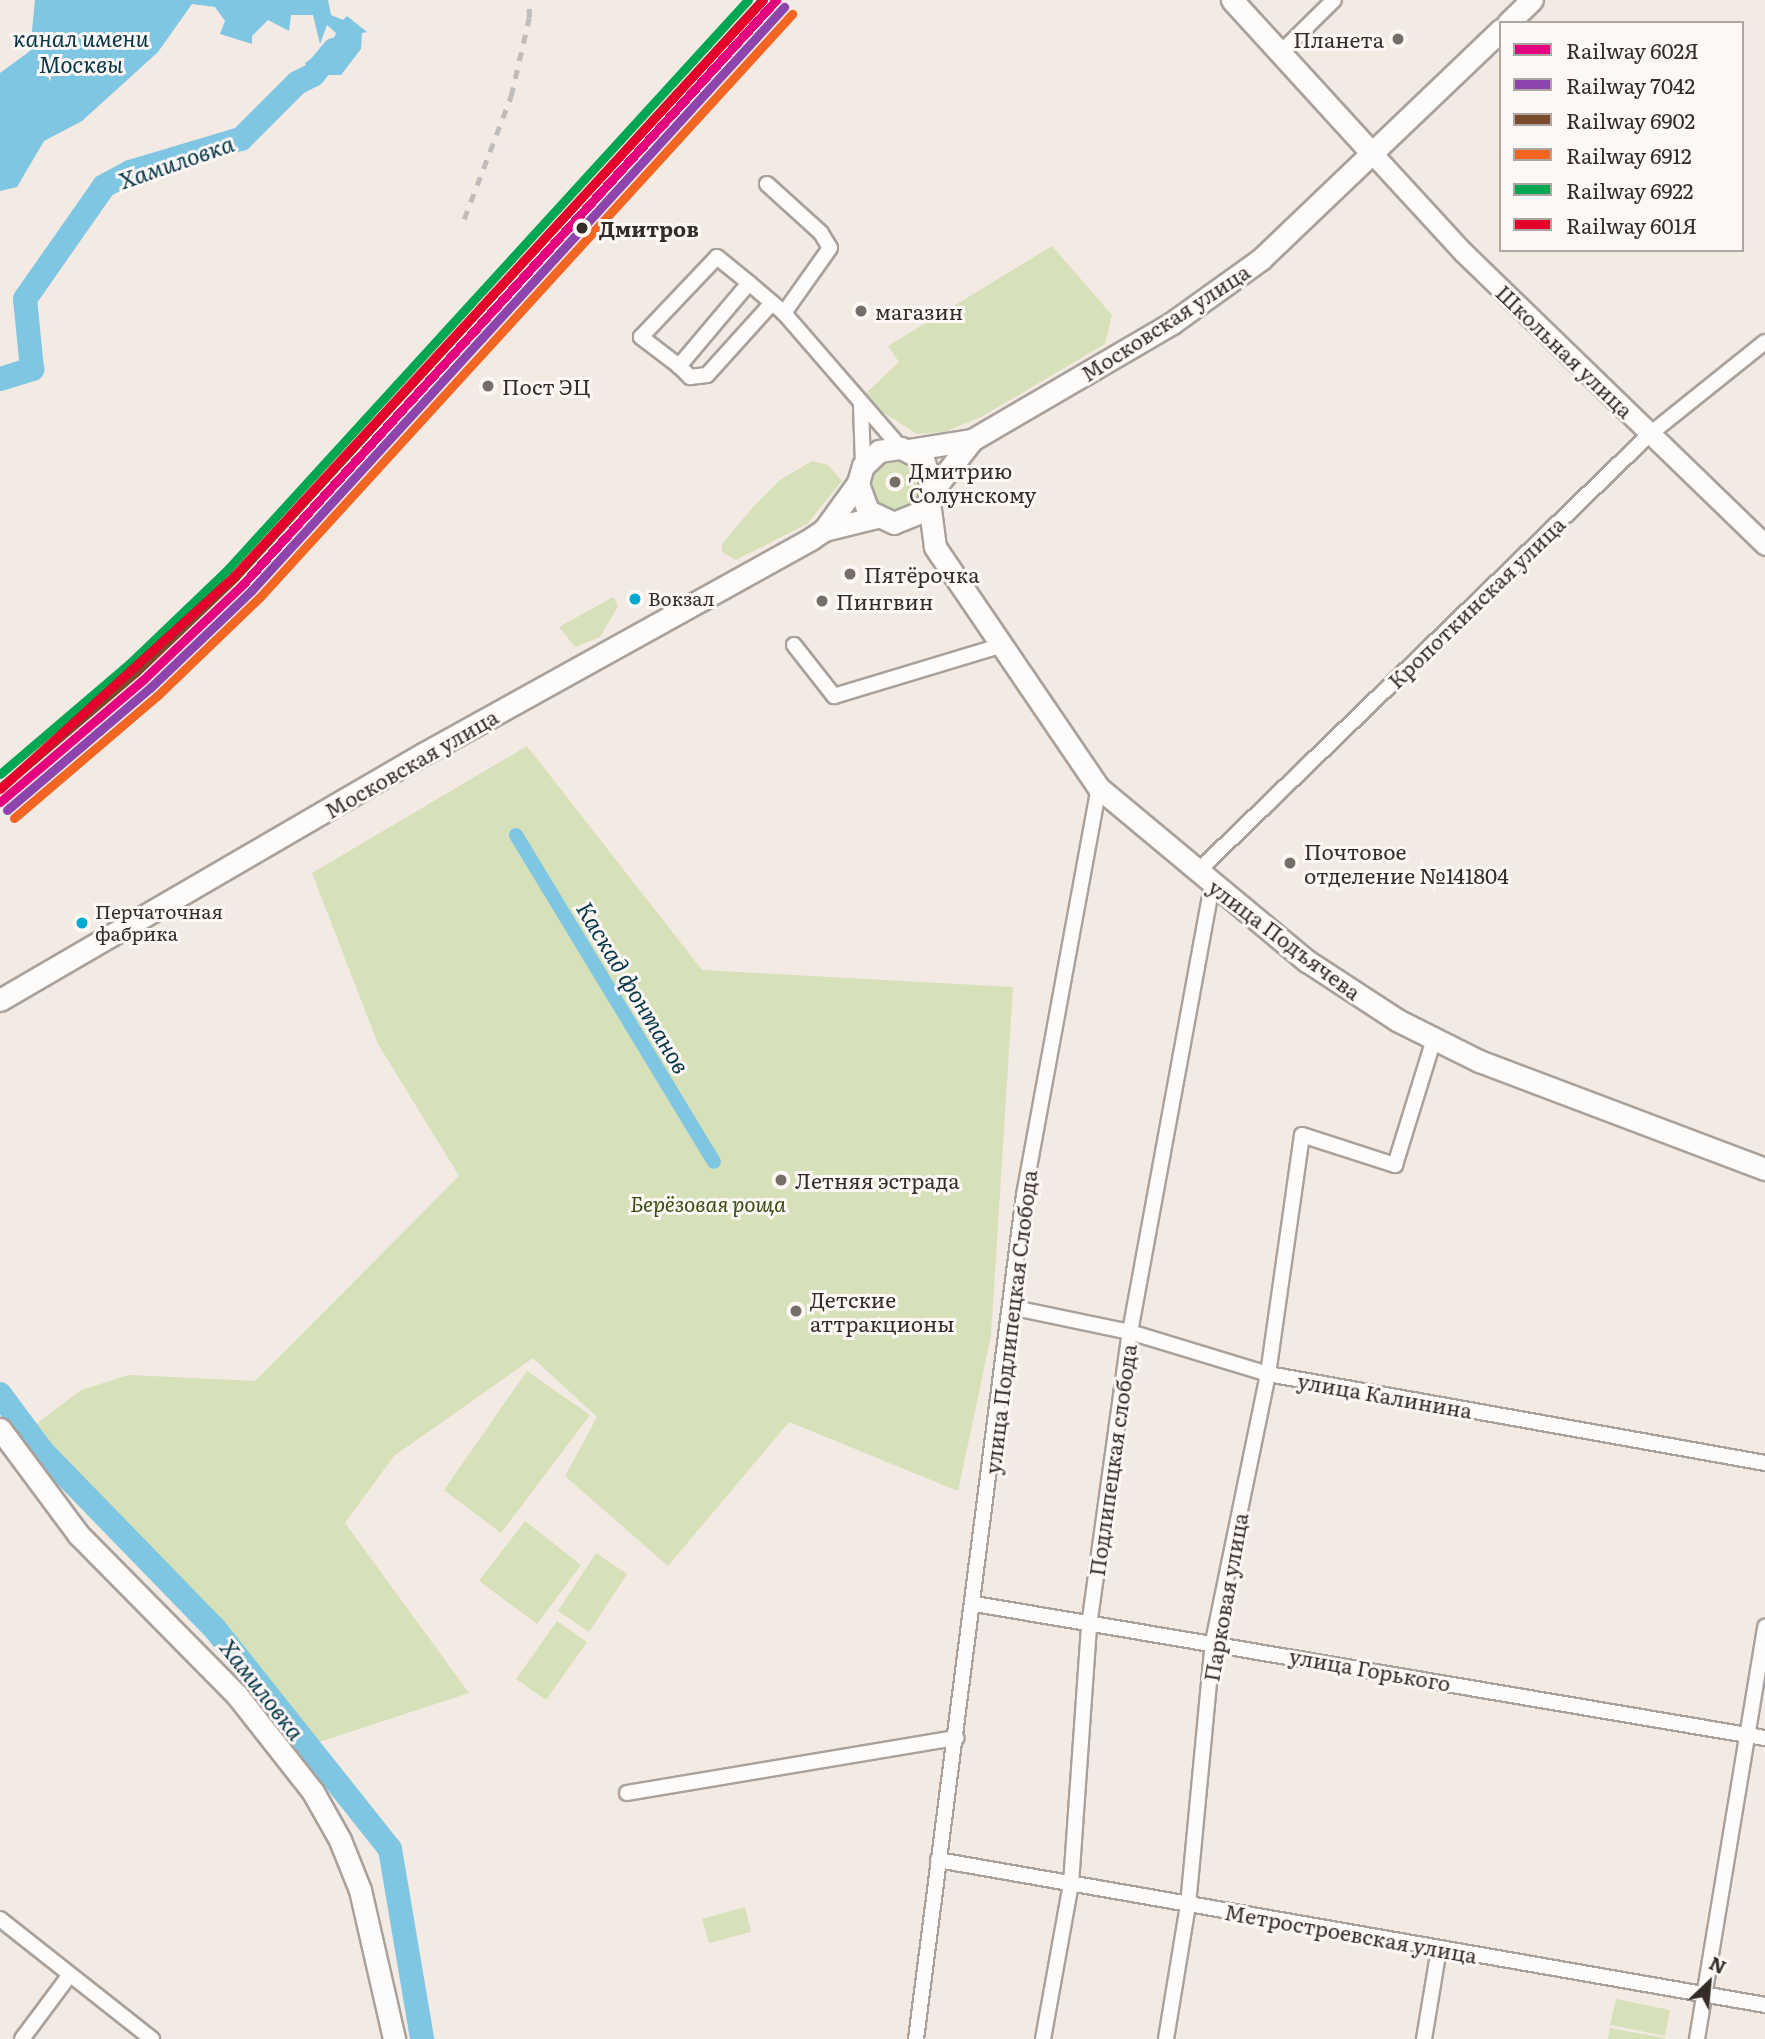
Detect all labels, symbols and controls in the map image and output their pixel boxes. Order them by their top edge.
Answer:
legend [1499,21,1744,252]
water label: канал имени Москвы [13,23,149,77]
place label: Планета [1293,26,1384,52]
marker: Планета [1390,31,1406,47]
text: Railway 602Я [1566,34,1699,65]
text: Railway 7042 [1566,69,1695,100]
text: Railway 6902 [1566,104,1695,135]
water label: Хамиловка [115,128,237,194]
text: Railway 6912 [1566,139,1692,170]
text: Railway 6922 [1566,174,1694,205]
text: Railway 601Я [1566,209,1697,240]
place label: Дмитров [599,215,699,241]
marker: Дмитров [571,217,593,239]
street label: Московская улица [1076,258,1254,386]
street label: Школьная улица [1491,279,1639,423]
place label: магазин [875,298,963,324]
marker: магазин [853,303,869,319]
place label: Пост ЭЦ [502,373,591,399]
marker: Пост ЭЦ [480,378,496,394]
place label: Дмитрию Солунскому [909,457,1036,507]
marker: Дмитрию Солунскому [887,474,903,490]
street label: Кропоткинская улица [1382,511,1570,693]
place label: Пятёрочка [864,561,980,587]
marker: Пятёрочка [842,566,858,582]
place label: Вокзал [648,588,715,610]
place label: Пингвин [836,588,933,614]
marker: Вокзал [628,592,642,606]
marker: Пингвин [814,593,830,609]
street label: Московская улица [320,703,502,823]
place label: Почтовое отделение №141804 [1304,838,1509,888]
marker: Почтовое отделение №141804 [1282,855,1298,871]
street label: улица Подъячева [1204,873,1366,1005]
water label: Каскад фонтанов [572,896,696,1078]
place label: Перчаточная фабрика [95,901,223,945]
marker: Перчаточная фабрика [75,916,89,930]
place label: Летняя эстрада [795,1167,960,1193]
street label: улица Подлипецкая Слобода [979,1169,1041,1475]
marker: Летняя эстрада [773,1172,789,1188]
park label: Берёзовая роща [630,1190,786,1216]
place label: Детские аттракционы [810,1286,955,1336]
marker: Детские аттракционы [788,1303,804,1319]
street label: Подлипецкая слобода [1083,1342,1141,1578]
street label: улица Калинина [1296,1367,1474,1423]
street label: Парковая улица [1198,1511,1252,1683]
water label: Хамиловка [215,1633,311,1745]
street label: улица Горького [1287,1642,1453,1696]
street label: Метростроевская улица [1223,1898,1479,1968]
north arrow [1674,1948,1744,2018]
text: N [1705,1948,1732,1980]

